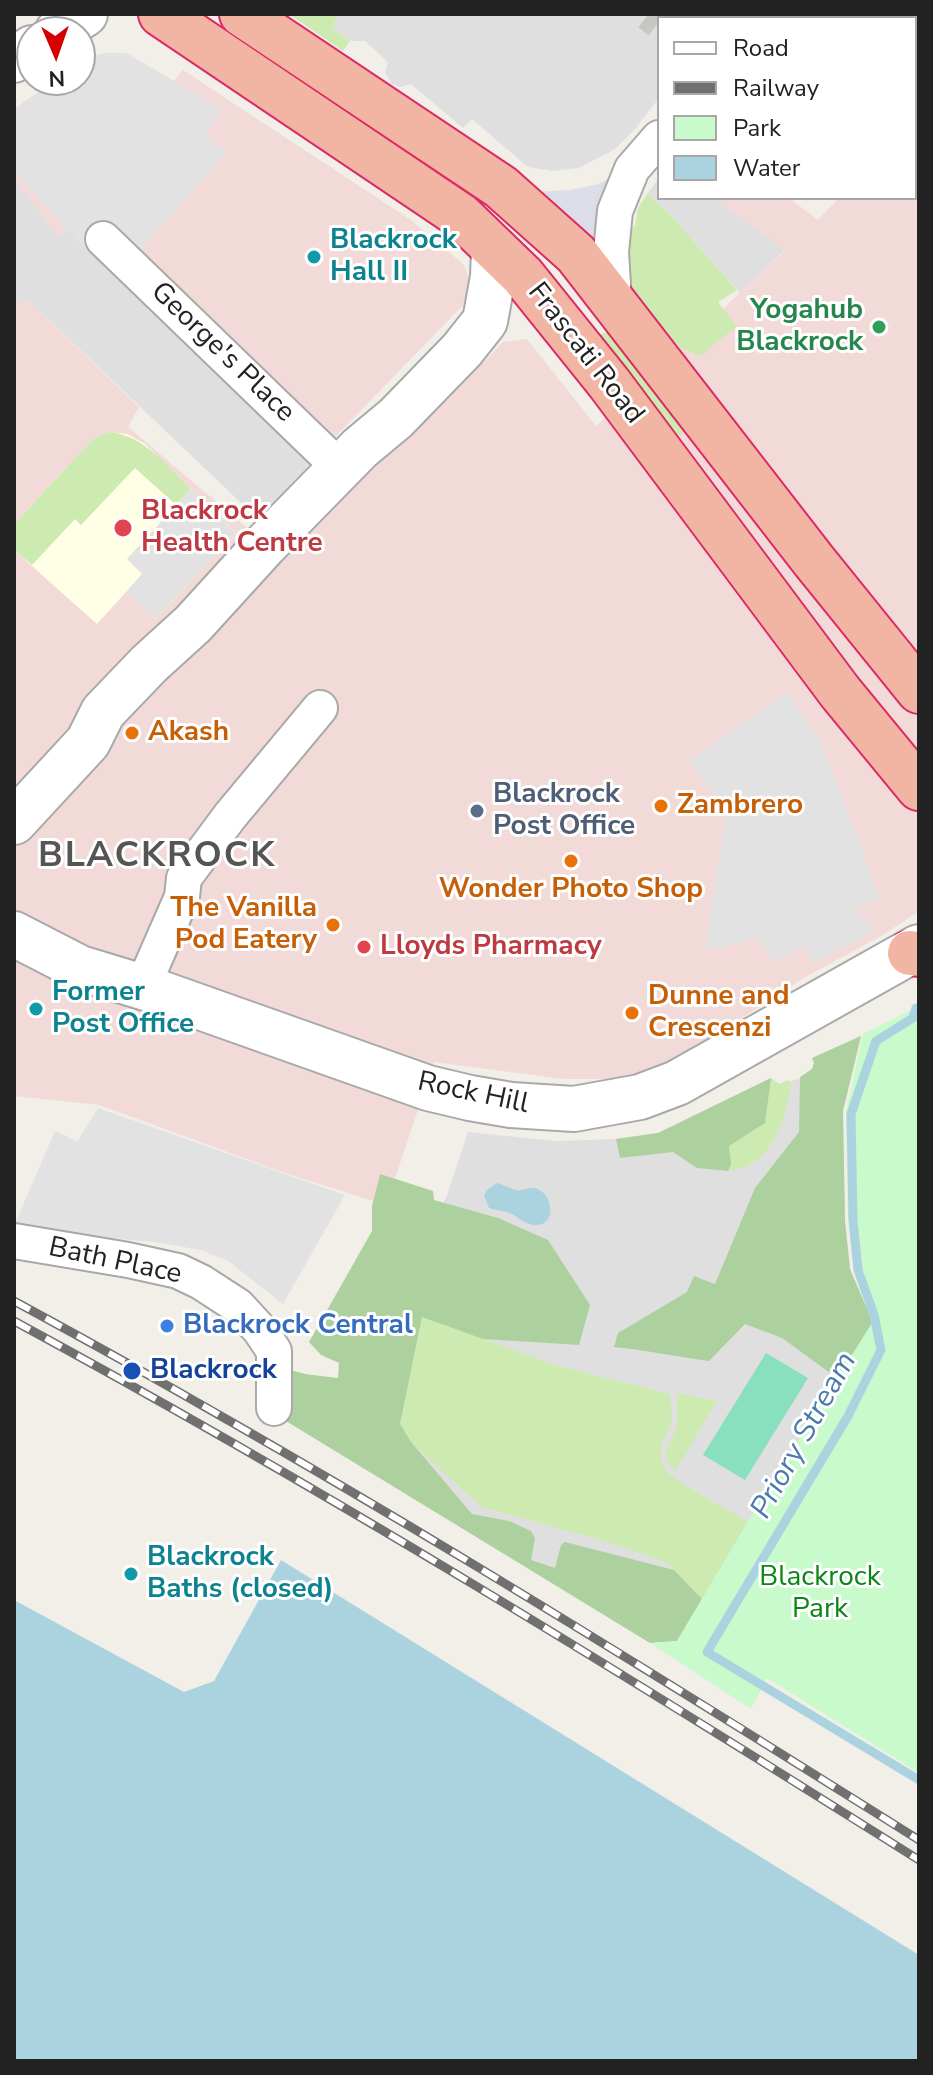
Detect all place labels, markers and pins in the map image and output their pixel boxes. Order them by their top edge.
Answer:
place label: Blackrock Hall II [330,224,457,290]
marker: Blackrock Hall II [305,248,323,266]
place label: Yogahub Blackrock [736,294,863,360]
marker: Yogahub Blackrock [870,318,888,336]
place label: Blackrock Health Centre [141,495,323,561]
marker: Blackrock Health Centre [112,517,134,539]
place label: Akash [148,716,229,750]
marker: Akash [123,724,141,742]
place label: Blackrock Post Office [493,778,635,844]
place label: Zambrero [677,789,803,823]
marker: Zambrero [652,797,670,815]
marker: Blackrock Post Office [468,802,486,820]
marker: Wonder Photo Shop [562,852,580,870]
place label: Wonder Photo Shop [439,873,703,907]
place label: The Vanilla Pod Eatery [170,892,317,958]
marker: The Vanilla Pod Eatery [324,916,342,934]
place label: Lloyds Pharmacy [380,930,602,964]
marker: Lloyds Pharmacy [355,938,373,956]
place label: Former Post Office [52,976,194,1042]
place label: Dunne and Crescenzi [648,980,790,1046]
marker: Former Post Office [27,1000,45,1018]
marker: Dunne and Crescenzi [623,1004,641,1022]
place label: Blackrock Central [183,1309,413,1343]
marker: Blackrock Central [158,1317,176,1335]
place label: Blackrock [150,1354,277,1388]
marker: Blackrock [121,1360,143,1382]
place label: Blackrock Baths (closed) [147,1541,333,1607]
marker: Blackrock Baths (closed) [122,1565,140,1583]

